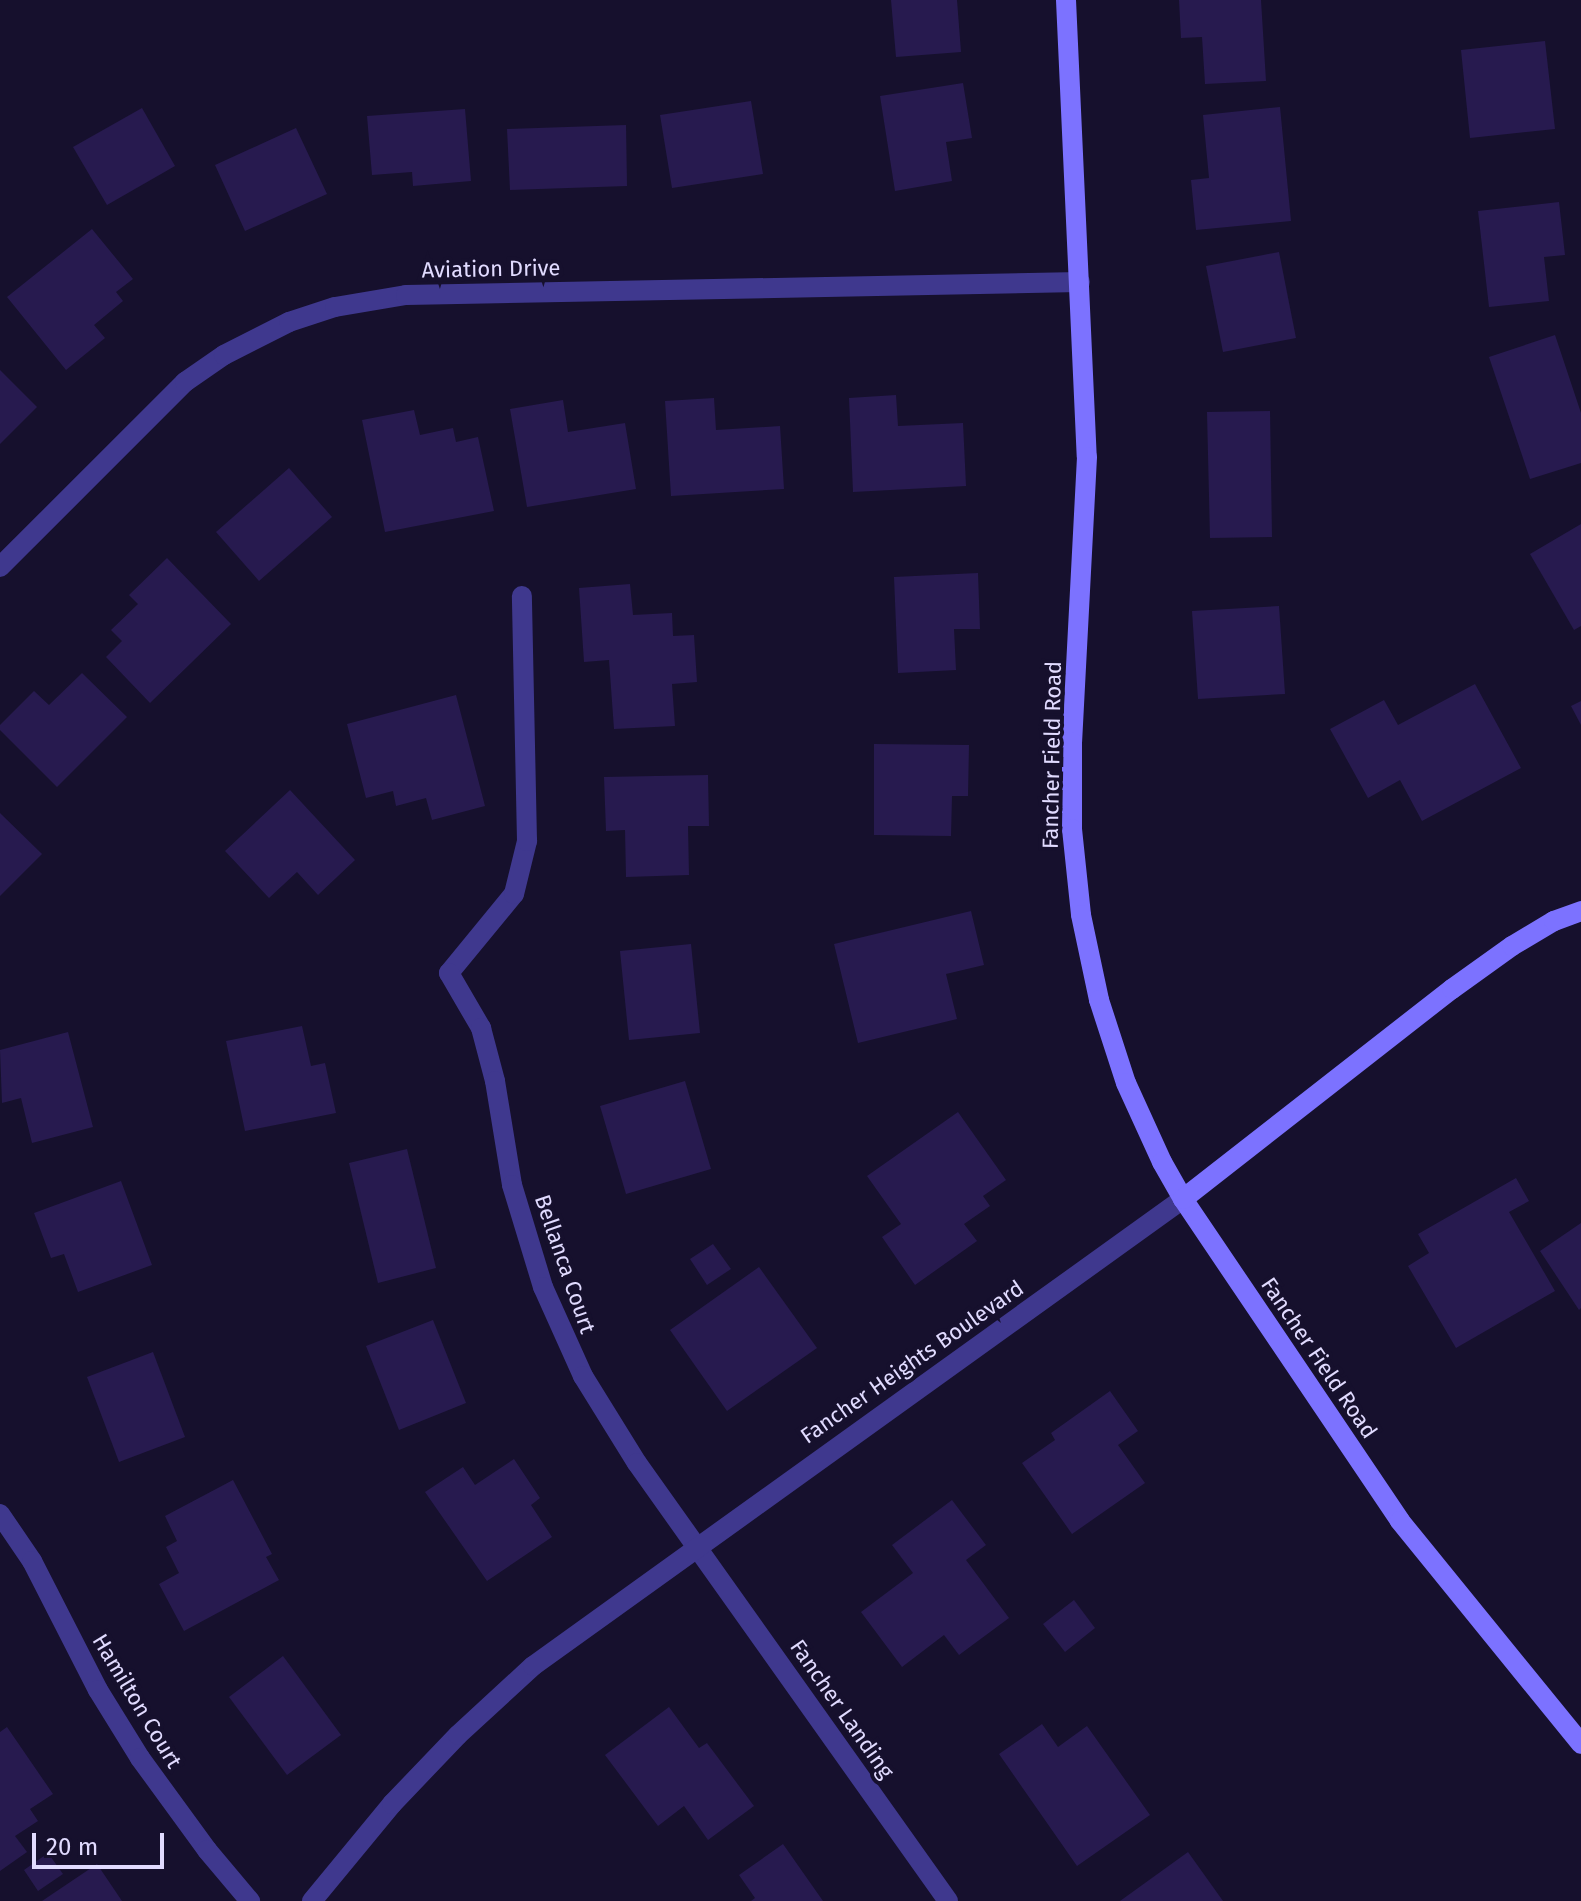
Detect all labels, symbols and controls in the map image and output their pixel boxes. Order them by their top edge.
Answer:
street label: Aviation Drive [421,255,561,283]
street label: Fancher Field Road [1037,661,1067,849]
street label: Bellanca Court [529,1191,601,1337]
street label: Fancher Field Road [1255,1273,1383,1443]
street label: Fancher Heights Boulevard [795,1275,1029,1449]
street label: Hamilton Court [87,1629,187,1773]
street label: Fancher Landing [784,1635,900,1783]
scale bar [36,1817,168,1867]
text: 20 m [46,1833,98,1861]

